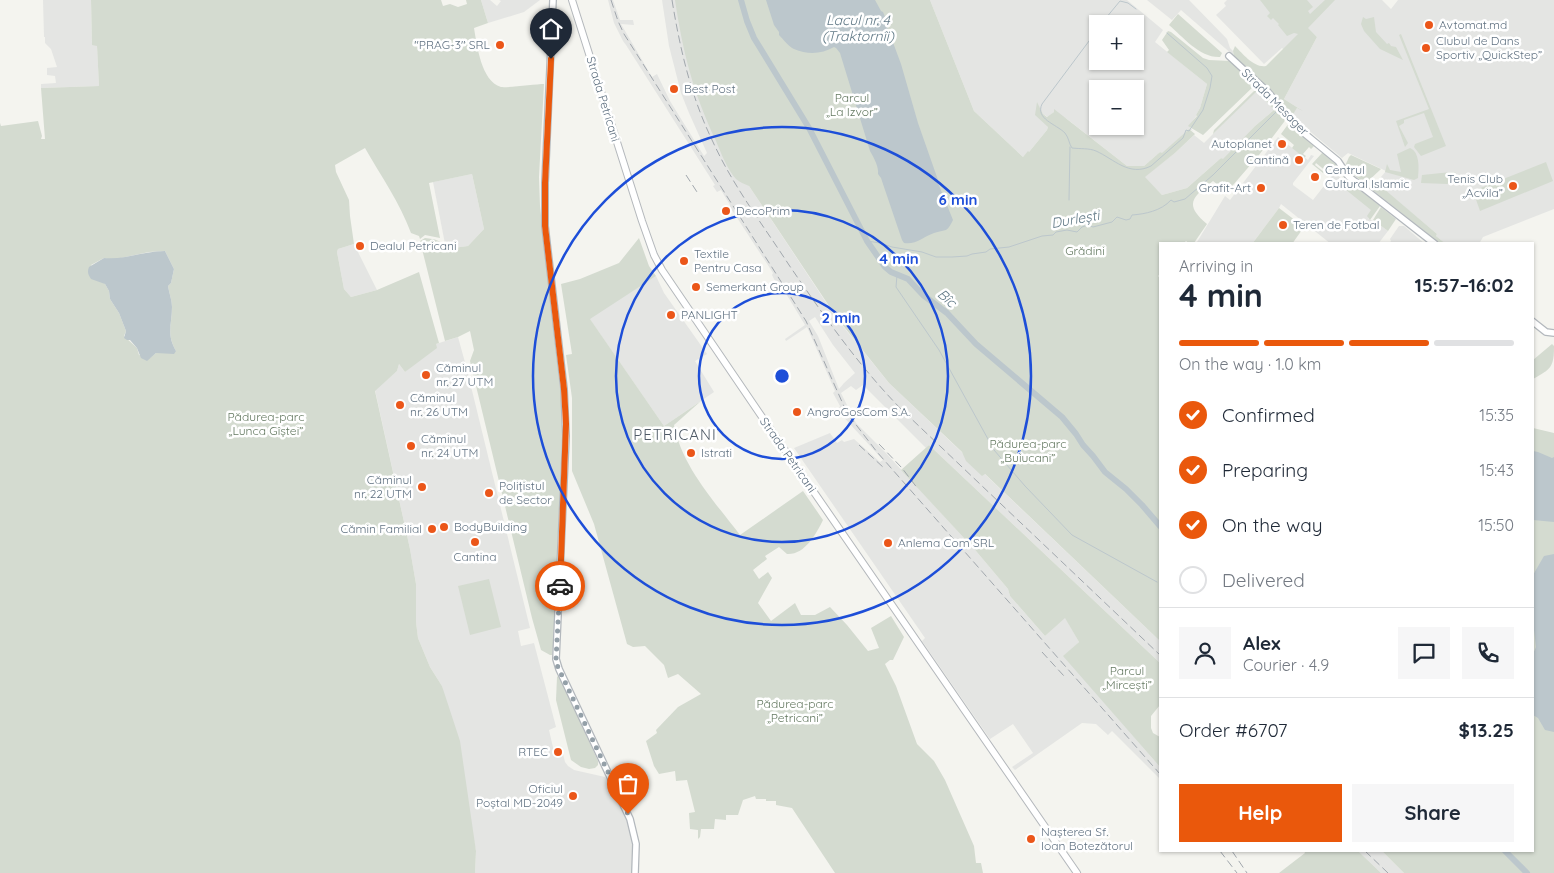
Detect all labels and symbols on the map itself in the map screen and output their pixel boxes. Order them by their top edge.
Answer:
pin [530,8,572,59]
water label: Lacul nr. 4 (Traktornîi) [822,11,895,45]
place label: Avtomat.md [1439,17,1507,32]
marker: Avtomat.md [1423,19,1435,31]
place label: Clubul de Dans Sportiv „QuickStep” [1436,33,1542,62]
place label: "PRAG-3" SRL [414,37,491,52]
marker: "PRAG-3" SRL [494,39,506,51]
marker: Clubul de Dans Sportiv „QuickStep” [1420,42,1432,54]
street label: Strada Petricani [583,54,624,143]
street label: Strada Mesager [1239,65,1312,139]
place label: Best Post [684,81,736,96]
marker: Best Post [668,83,680,95]
park label: Parcul „La Izvor” [826,90,878,119]
place label: Autoplanet [1211,136,1272,151]
marker: Autoplanet [1276,138,1288,150]
place label: Cantină [1246,152,1289,167]
marker: Cantină [1293,154,1305,166]
place label: Centrul Cultural Islamic [1325,162,1409,191]
marker: Centrul Cultural Islamic [1309,171,1321,183]
place label: Tenis Club „Acvila” [1447,171,1503,200]
place label: Grafit-Art [1199,180,1251,195]
marker: Tenis Club „Acvila” [1507,180,1519,192]
marker: Grafit-Art [1255,182,1267,194]
text: 6 min [939,190,977,209]
place label: DecoPrim [736,203,790,218]
marker: DecoPrim [720,205,732,217]
water label: Durlești [1049,206,1103,232]
place label: Teren de Fotbal [1293,217,1380,232]
marker: Teren de Fotbal [1277,219,1289,231]
place label: Dealul Petricani [370,238,456,253]
marker: Dealul Petricani [354,240,366,252]
park label: Grădini [1065,243,1105,258]
place label: Textile Pentru Casa [694,246,762,275]
text: 4 min [879,249,919,268]
marker: Textile Pentru Casa [678,255,690,267]
place label: Semerkant Group [706,279,804,294]
marker: Semerkant Group [690,281,702,293]
water label: Bîc [934,285,962,312]
place label: PANLIGHT [681,307,738,322]
text: 2 min [821,308,861,327]
marker: PANLIGHT [665,309,677,321]
place label: Căminul nr. 27 UTM [436,360,493,389]
centre of rings [773,367,791,385]
marker: Căminul nr. 27 UTM [420,369,432,381]
place label: Căminul nr. 26 UTM [410,390,468,419]
marker: Căminul nr. 26 UTM [394,399,406,411]
place label: AngroGosCom S.A. [807,404,910,419]
marker: AngroGosCom S.A. [791,406,803,418]
park label: Pădurea-parc „Lunca Gîștei” [228,409,304,438]
street label: Strada Petricani [757,414,820,495]
district label: PETRICANI [633,425,717,444]
place label: Căminul nr. 24 UTM [421,431,479,460]
park label: Pădurea-parc „Buiucani” [990,436,1066,465]
marker: Căminul nr. 24 UTM [405,440,417,452]
place label: Istrati [701,445,732,460]
marker: Istrati [685,447,697,459]
place label: Căminul nr. 22 UTM [354,472,412,501]
place label: Polițistul de Sector [499,478,552,507]
marker: Căminul nr. 22 UTM [416,481,428,493]
marker: Polițistul de Sector [483,487,495,499]
place label: BodyBuilding [454,519,527,534]
place label: Cămin Familial [340,521,422,536]
marker: BodyBuilding [438,521,450,533]
marker: Cămin Familial [426,523,438,535]
place label: Anlema Com SRL [898,535,995,550]
marker: Cantina [469,536,481,548]
marker: Anlema Com SRL [882,537,894,549]
place label: Cantina [454,549,496,564]
courier [535,561,585,611]
park label: Parcul „Mircești” [1102,663,1152,692]
park label: Pădurea-parc „Petricani” [757,696,833,725]
place label: RTEC [518,744,548,759]
marker: RTEC [552,746,564,758]
pin [607,763,649,814]
place label: Oficiul Poștal MD-2049 [476,781,563,810]
marker: Oficiul Poștal MD-2049 [567,790,579,802]
place label: Nașterea Sf. Ioan Botezătorul [1041,824,1133,853]
marker: Nașterea Sf. Ioan Botezătorul [1025,833,1037,845]

